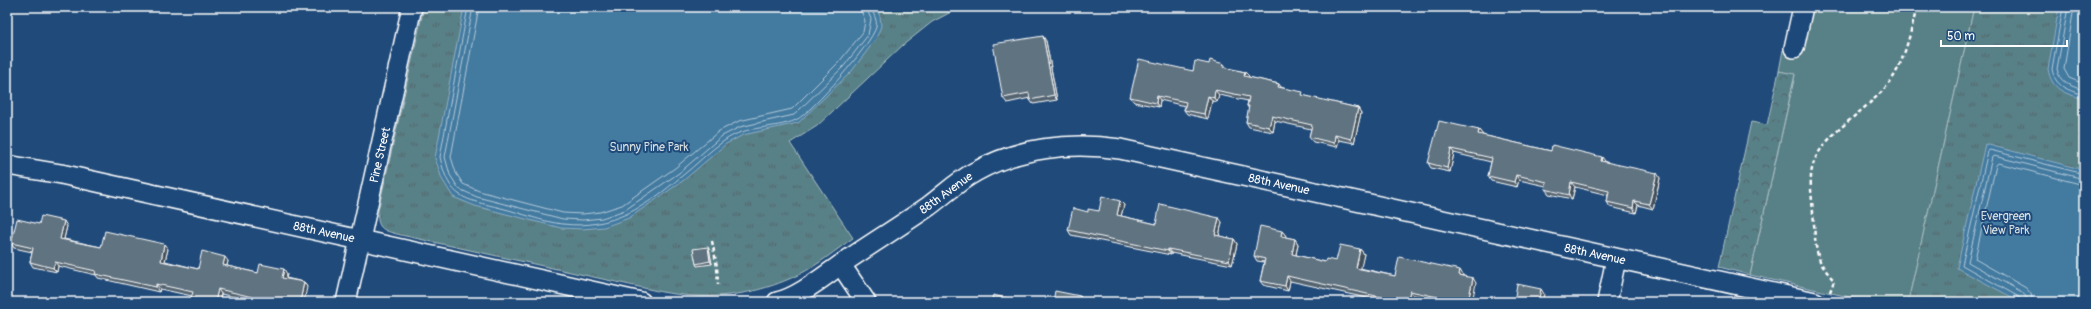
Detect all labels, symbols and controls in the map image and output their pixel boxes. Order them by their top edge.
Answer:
scale bar [1941,22,2067,48]
text: 50 m [1947,29,1975,44]
street label: Pine Street [367,126,394,184]
park label: Sunny Pine Park [609,140,689,155]
street label: 88th Avenue [917,169,976,218]
street label: 88th Avenue [1247,171,1311,198]
park label: Evergreen View Park [1981,209,2031,238]
street label: 88th Avenue [292,219,356,246]
street label: 88th Avenue [1563,241,1627,268]

